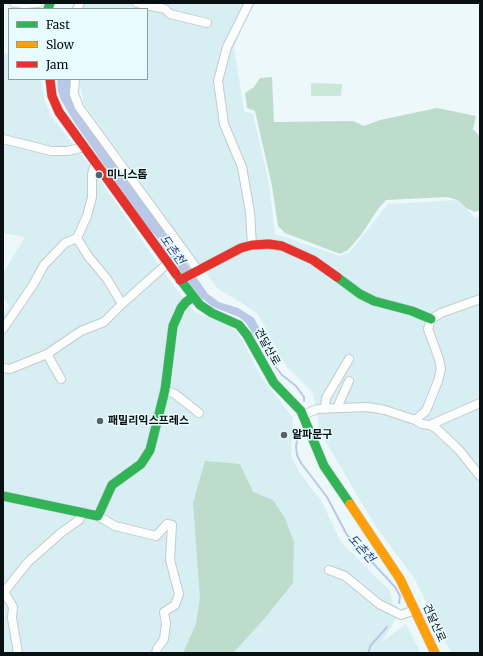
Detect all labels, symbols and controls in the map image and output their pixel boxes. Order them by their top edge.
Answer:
legend [8,8,148,80]
text: Fast [46,17,70,32]
text: Slow [46,37,74,52]
text: Jam [46,57,68,72]
place label: 미니스톱 [107,168,147,182]
marker: 미니스톱 [94,170,104,180]
water label: 도촌천 [156,232,188,268]
street label: 견달산로 [251,326,283,368]
place label: 패밀리익스프레스 [108,414,189,428]
marker: 패밀리익스프레스 [95,416,105,426]
place label: 알파문구 [292,428,332,442]
marker: 알파문구 [279,430,289,440]
water label: 도촌천 [345,532,377,566]
street label: 견달산로 [420,602,448,644]

